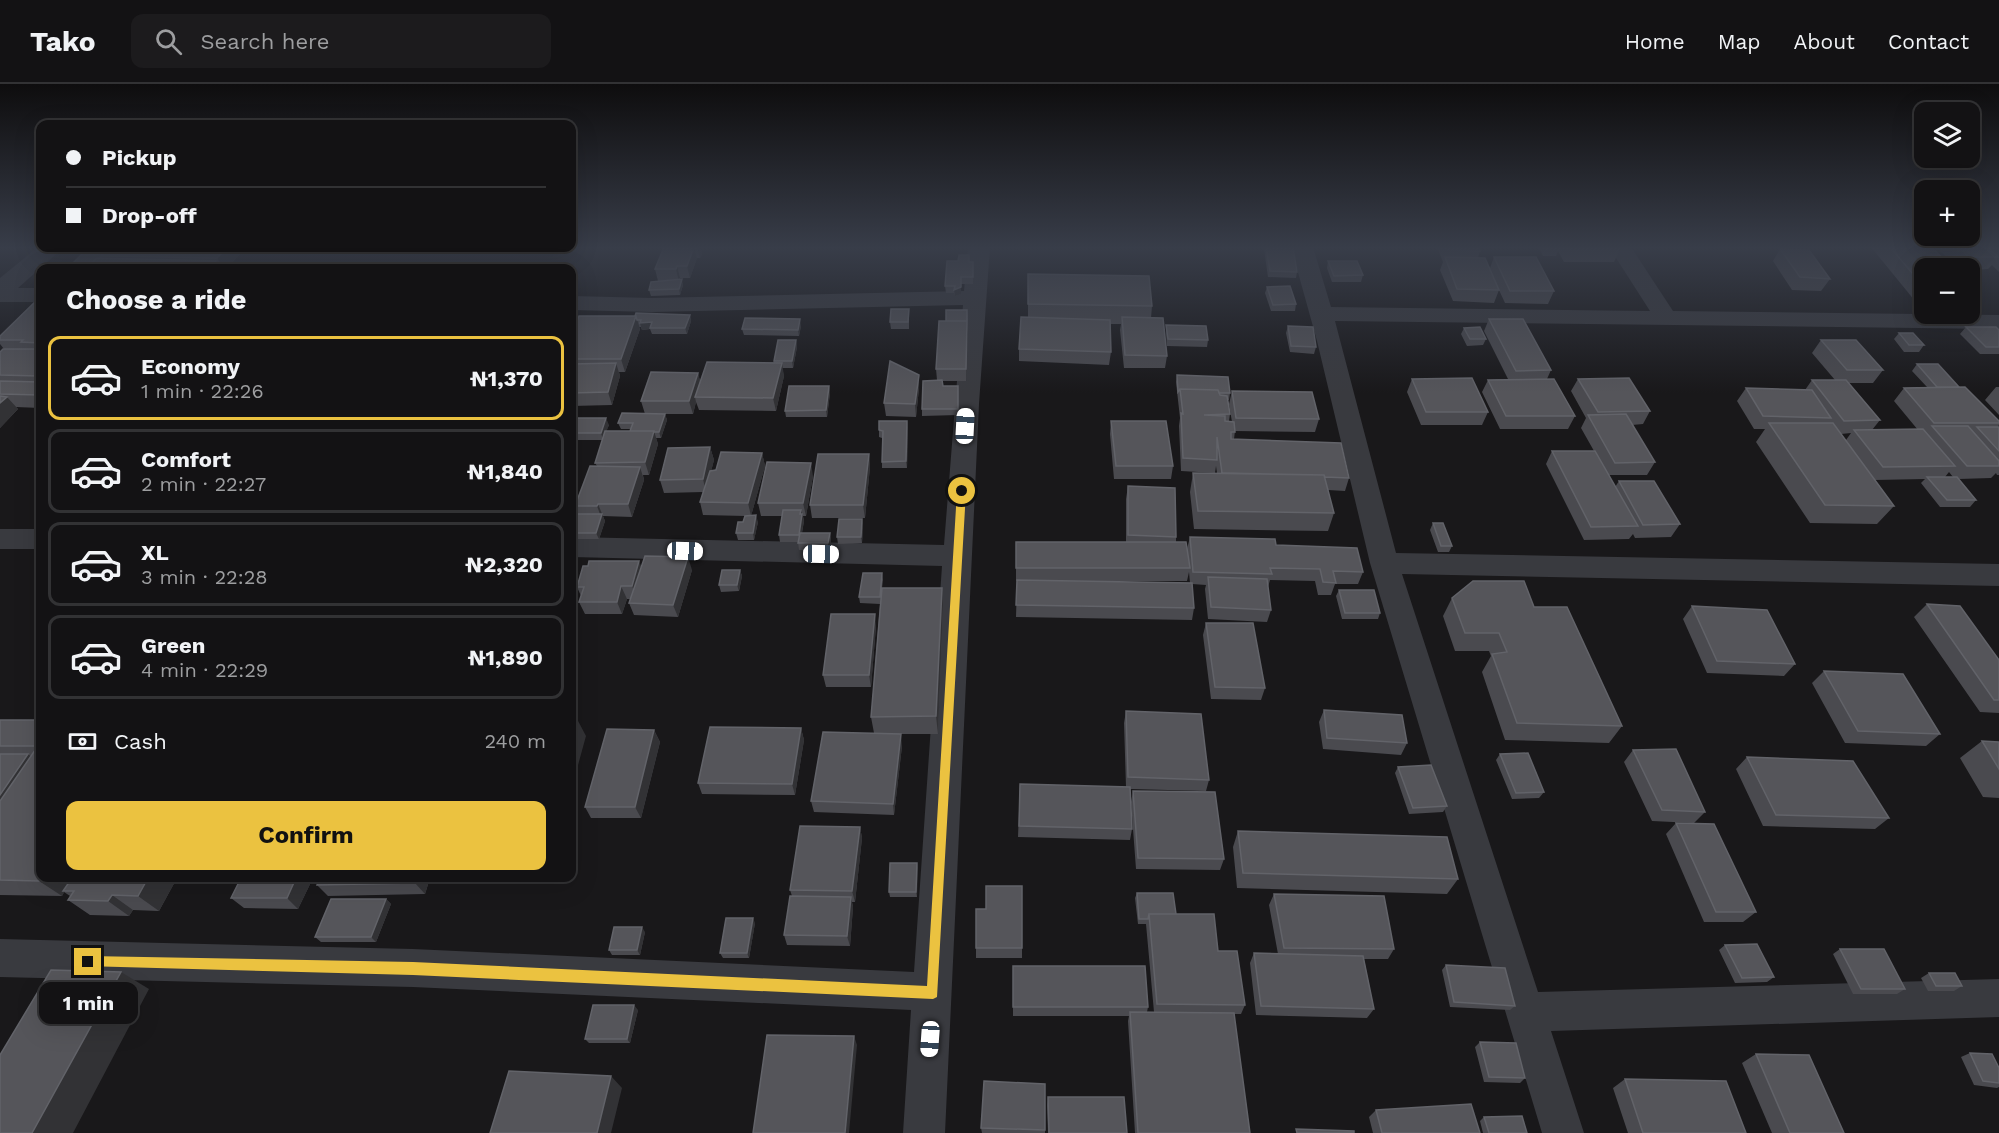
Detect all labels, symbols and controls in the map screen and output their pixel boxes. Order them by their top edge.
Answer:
search box [131,14,551,68]
text: Tako [30,25,95,58]
icon: search [152,25,185,58]
text: Search here [200,29,329,54]
text: Home [1625,29,1685,54]
text: Map [1718,29,1761,54]
text: About [1794,29,1855,54]
text: Contact [1888,29,1969,54]
map controls [1914,102,1980,324]
button: layers [1914,102,1980,168]
text: Pickup [102,145,177,170]
button: + [1914,180,1980,246]
text: Drop-off [102,203,197,228]
button: − [1914,258,1980,324]
text: Choose a ride [66,284,246,316]
icon: car [69,351,123,405]
text: Economy [141,354,240,379]
text: ₦1,370 [470,366,543,391]
text: 1 min · 22:26 [141,379,264,403]
car [955,408,975,444]
icon: car [69,444,123,498]
text: Comfort [141,447,231,472]
text: ₦1,840 [467,459,543,484]
text: 2 min · 22:27 [141,472,266,496]
route start [948,477,975,504]
icon: car [69,537,123,591]
text: XL [141,540,169,565]
car [667,541,703,561]
car [803,545,839,563]
text: ₦2,320 [465,552,543,577]
text: 3 min · 22:28 [141,565,268,589]
icon: car [69,630,123,684]
text: Green [141,633,205,658]
text: ₦1,890 [468,645,543,670]
text: 4 min · 22:29 [141,658,268,682]
icon: cash [66,725,99,758]
text: Cash [114,729,167,754]
text: 240 m [484,729,546,753]
button: Confirm [66,801,546,870]
route end [74,948,101,975]
callout: 1 min [38,983,138,1025]
text: 1 min [63,991,114,1015]
car [920,1020,940,1058]

